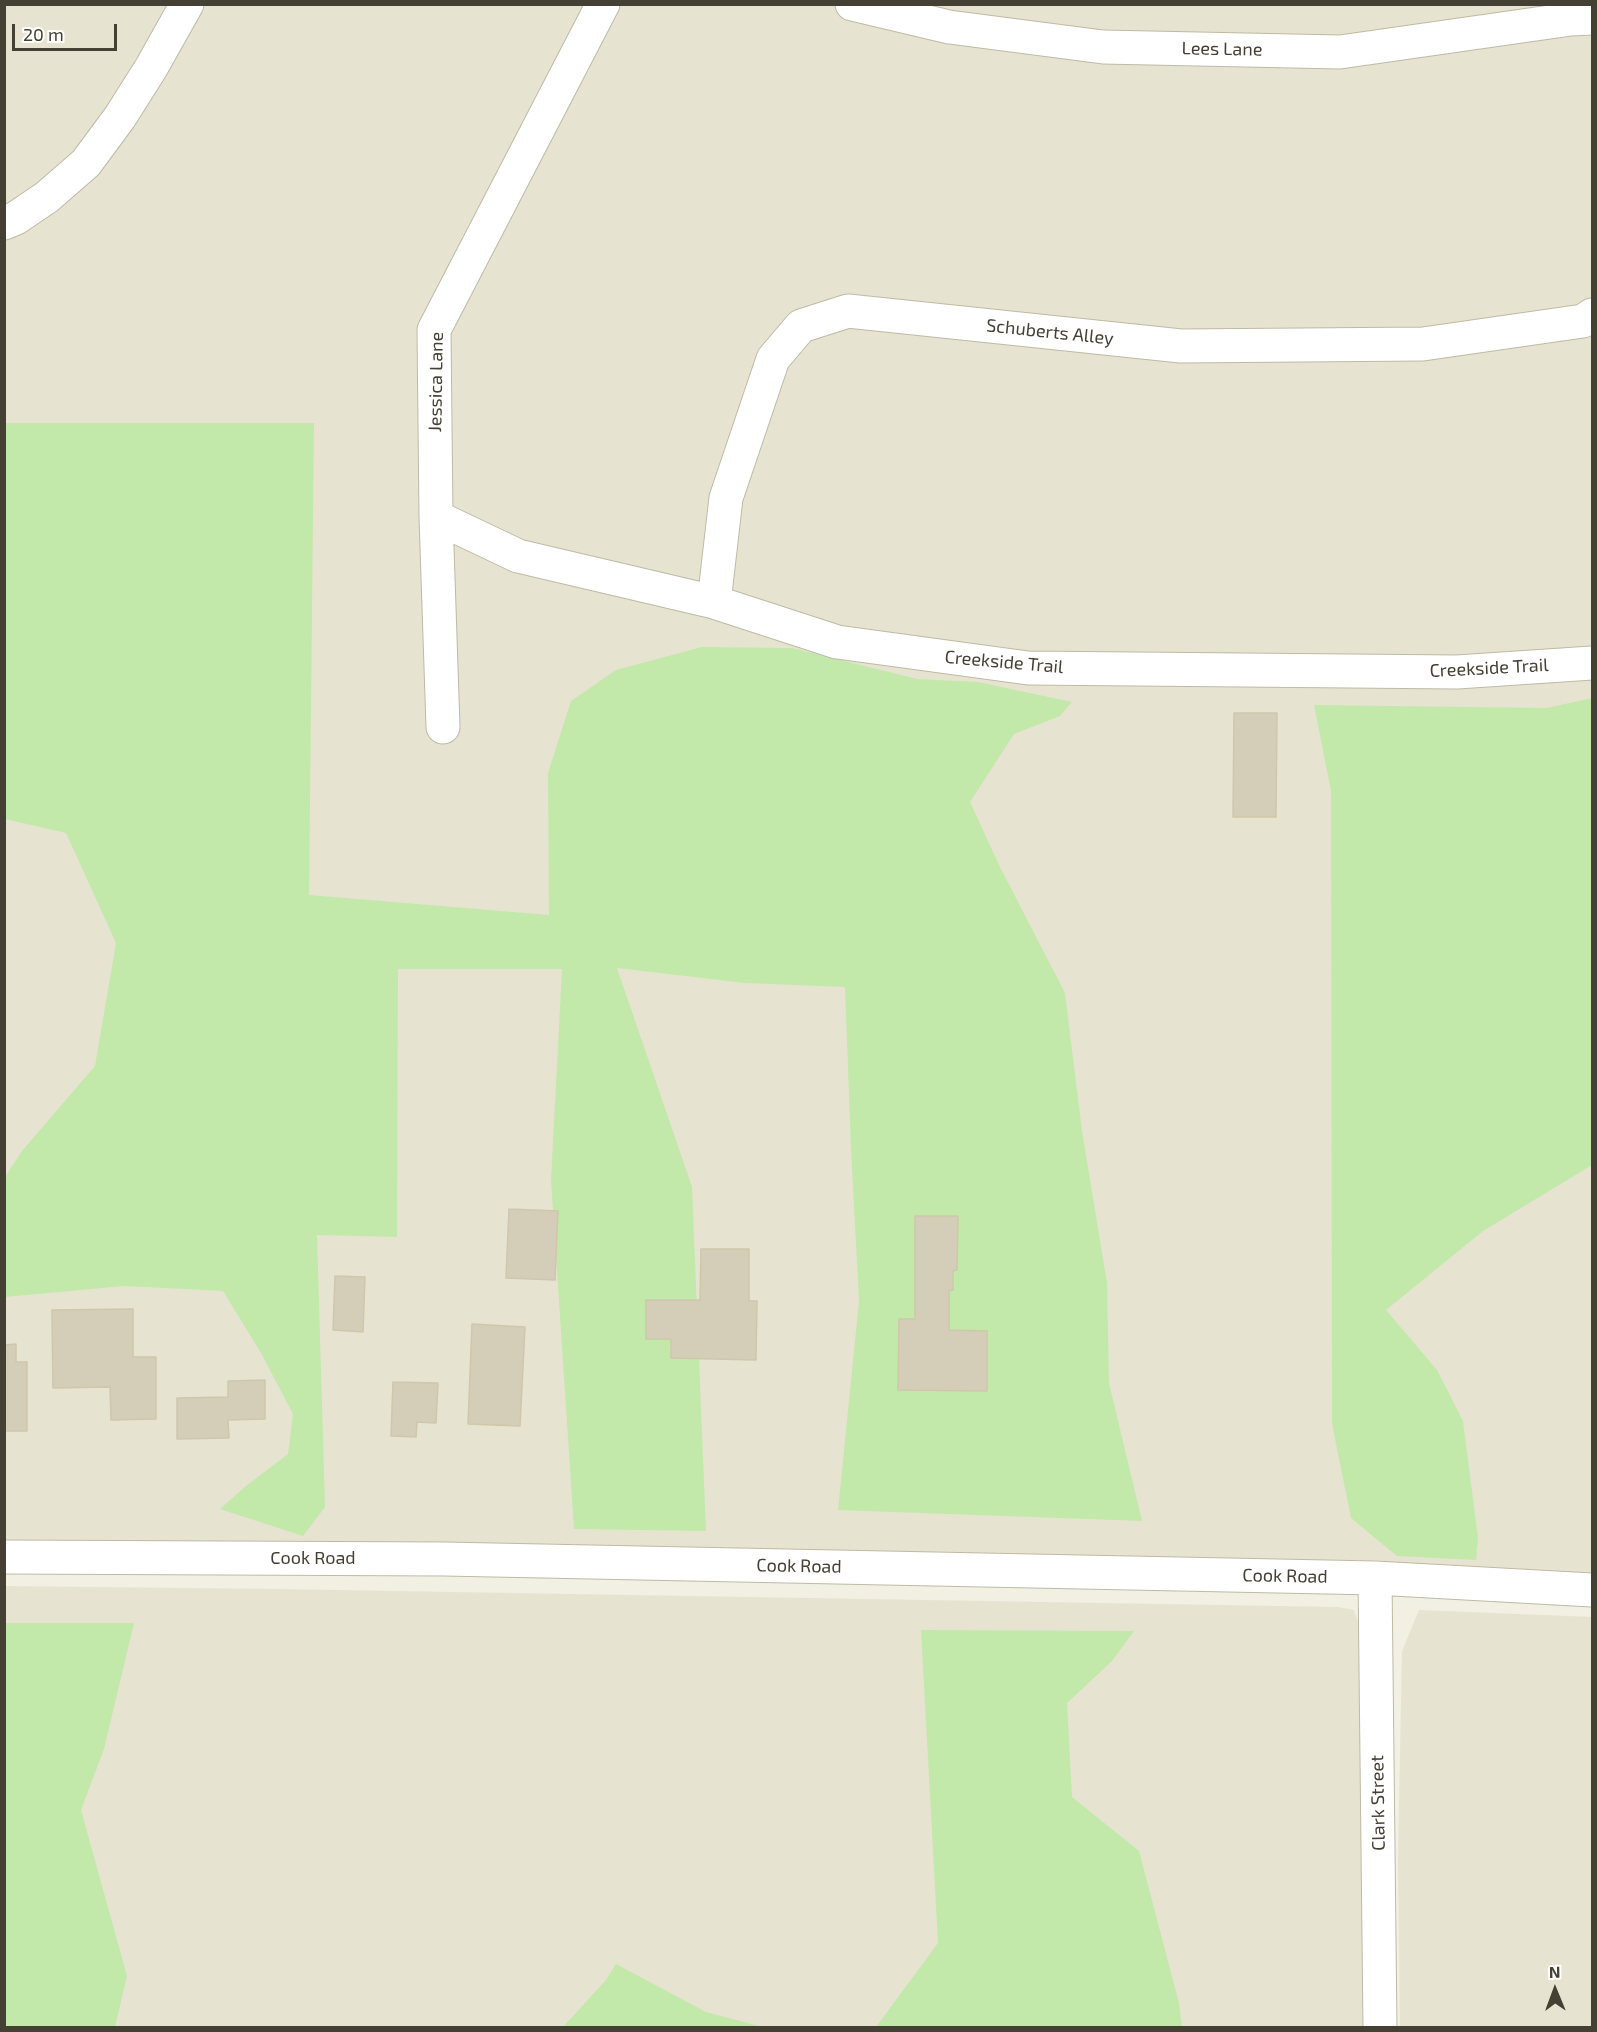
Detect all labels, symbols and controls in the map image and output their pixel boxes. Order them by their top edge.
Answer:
scale bar [15,12,120,50]
text: 20 m [23,23,64,45]
street label: Lees Lane [1181,37,1263,61]
street label: Schuberts Alley [985,315,1115,349]
street label: Jessica Lane [424,332,448,432]
street label: Creekside Trail [944,646,1064,678]
street label: Creekside Trail [1429,654,1549,682]
street label: Cook Road [270,1547,356,1569]
street label: Cook Road [756,1554,842,1578]
street label: Cook Road [1242,1564,1328,1588]
street label: Clark Street [1366,1755,1390,1851]
north arrow [1525,1960,1585,2020]
text: N [1549,1962,1561,1981]

